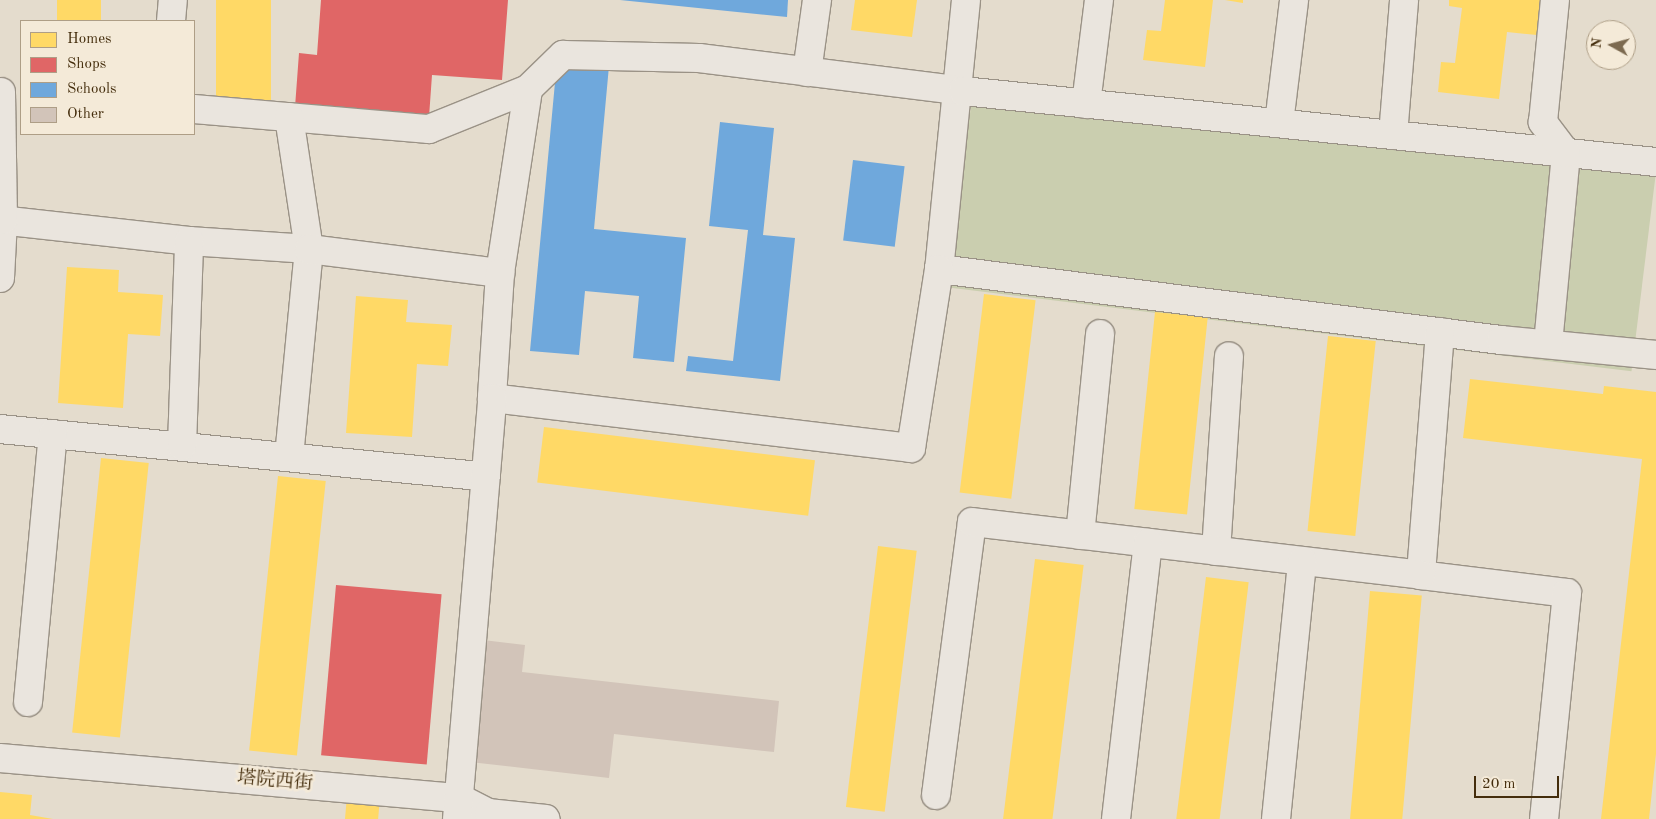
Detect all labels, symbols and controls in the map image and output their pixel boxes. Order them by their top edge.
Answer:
legend [20,20,195,135]
north arrow [1586,20,1636,70]
text: Homes [67,32,112,47]
text: N [1590,37,1605,49]
text: Shops [67,57,106,72]
text: Schools [67,82,116,97]
text: Other [67,107,104,122]
scale bar [1476,766,1561,798]
street label: 塔院西街 [236,767,314,797]
text: 20 m [1482,777,1516,792]

